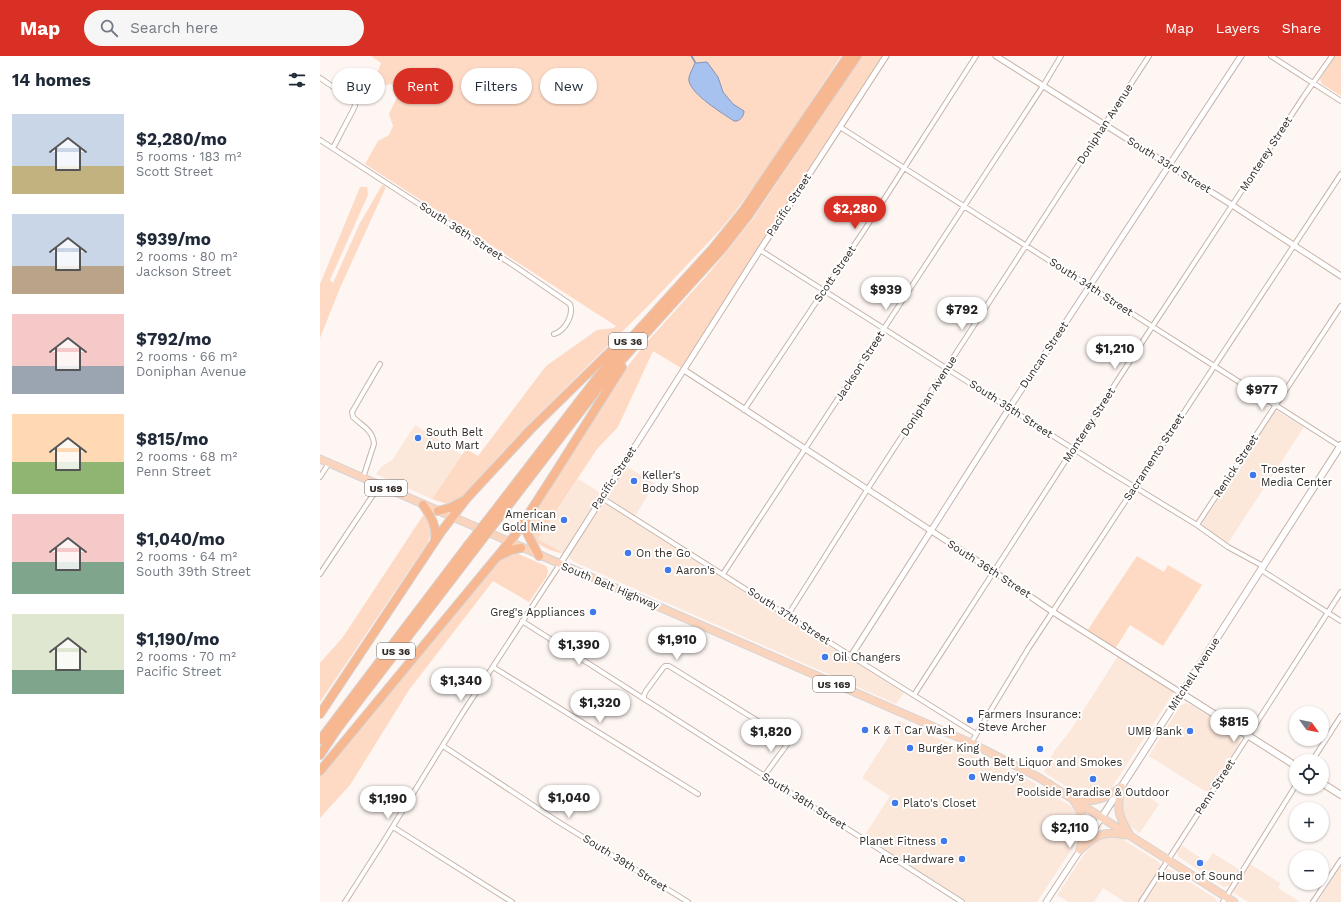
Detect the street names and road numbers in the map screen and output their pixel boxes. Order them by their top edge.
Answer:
street label: Doniphan Avenue [1074,81,1136,167]
street label: Monterey Street [1237,114,1295,194]
street label: South 33rd Street [1125,134,1214,196]
street label: Pacific Street [764,171,814,239]
street label: South 36th Street [417,199,506,263]
street label: Scott Street [811,243,859,305]
street label: South 34th Street [1047,255,1136,319]
street label: Duncan Street [1017,319,1071,391]
street label: Jackson Street [833,328,888,403]
road number: US 36 [609,333,647,349]
street label: Doniphan Avenue [898,353,960,439]
street label: South 35th Street [967,377,1055,441]
street label: Monterey Street [1060,385,1118,465]
street label: Sacramento Street [1121,411,1187,503]
street label: Renick Street [1211,432,1261,500]
street label: Pacific Street [589,444,639,512]
road number: US 169 [365,480,407,496]
street label: South 36th Street [945,537,1034,601]
street label: South Belt Highway [559,560,661,613]
street label: South 37th Street [745,584,833,648]
street label: Mitchell Avenue [1165,635,1223,713]
road number: US 36 [377,643,415,659]
road number: US 169 [813,676,855,692]
street label: Penn Street [1192,757,1238,817]
street label: South 38th Street [759,770,849,832]
street label: South 39th Street [580,832,670,894]

